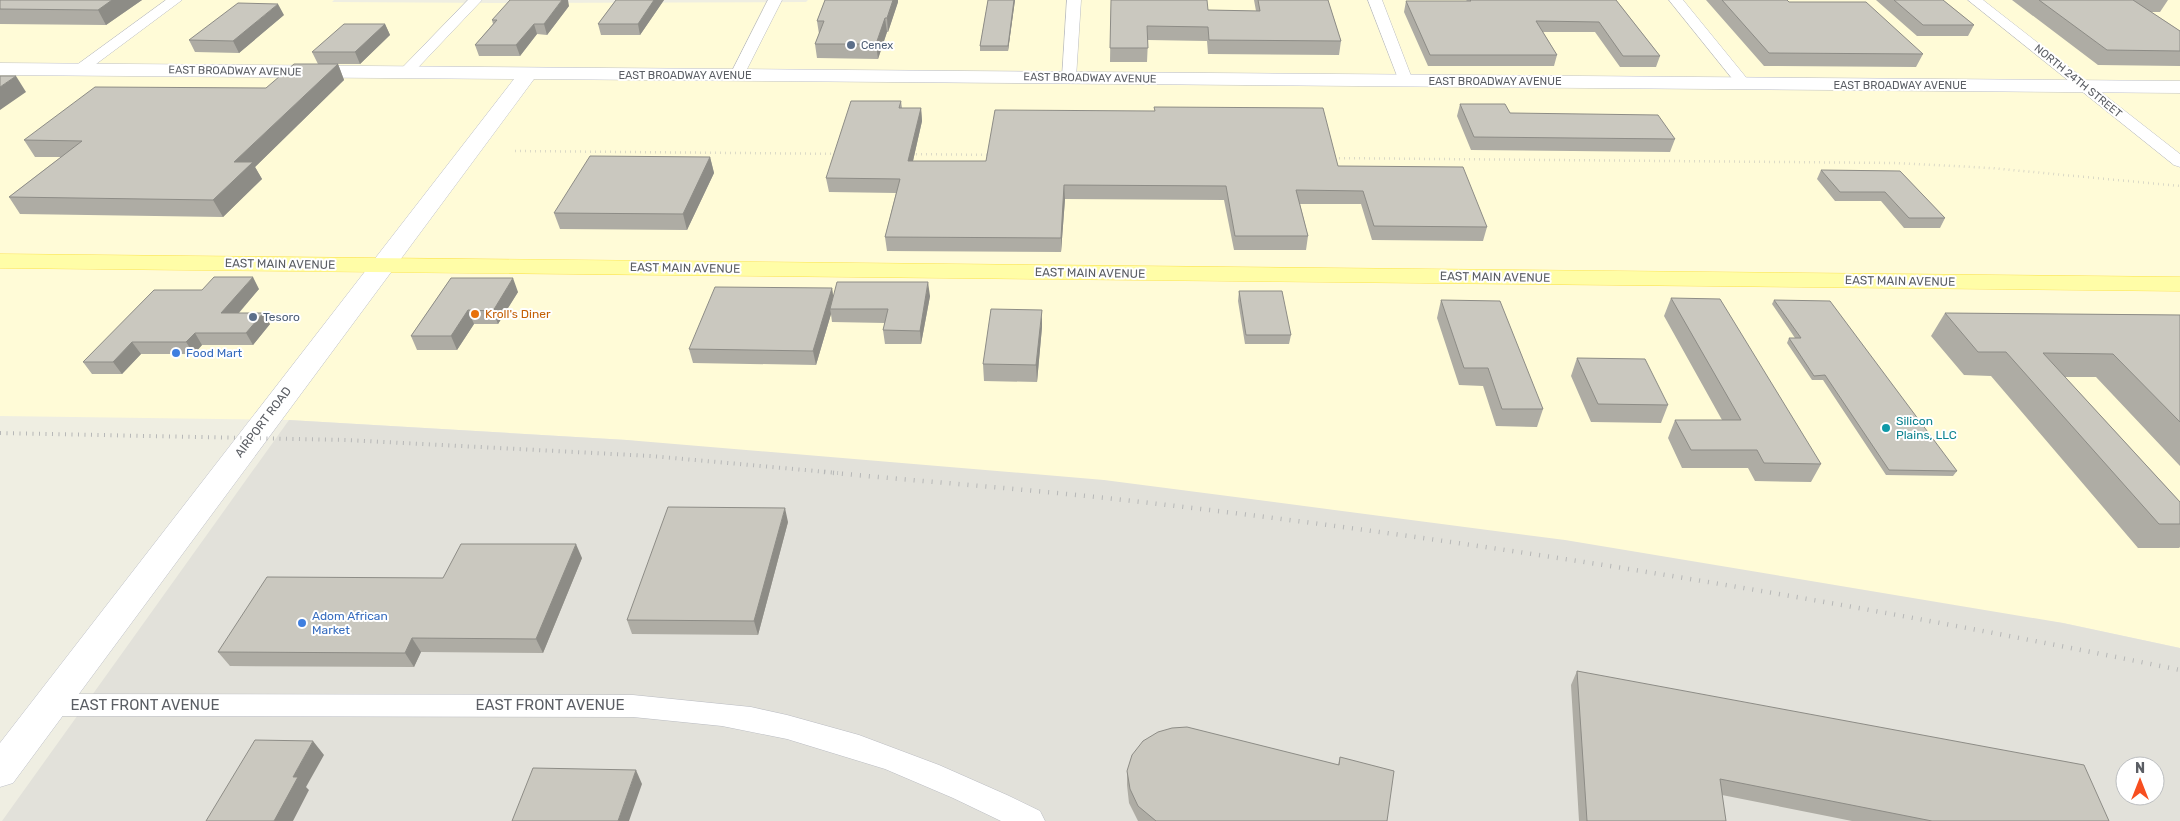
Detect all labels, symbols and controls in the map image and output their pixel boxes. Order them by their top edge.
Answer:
marker: Cenex [845,39,857,51]
place label: Cenex [861,39,893,52]
street label: NORTH 24TH STREET [2032,42,2125,121]
street label: EAST BROADWAY AVENUE [168,63,302,79]
street label: EAST BROADWAY AVENUE [618,69,752,82]
street label: EAST BROADWAY AVENUE [1023,70,1157,86]
street label: EAST BROADWAY AVENUE [1428,75,1562,88]
street label: EAST BROADWAY AVENUE [1833,79,1967,92]
street label: EAST MAIN AVENUE [225,256,335,272]
street label: EAST MAIN AVENUE [630,260,740,276]
street label: EAST MAIN AVENUE [1035,265,1145,281]
street label: EAST MAIN AVENUE [1440,269,1550,285]
street label: EAST MAIN AVENUE [1845,273,1955,289]
place label: Kroll's Diner [485,307,551,321]
marker: Kroll's Diner [469,308,481,320]
place label: Tesoro [263,310,300,324]
marker: Tesoro [247,311,259,323]
place label: Food Mart [186,346,242,360]
marker: Food Mart [170,347,182,359]
street label: AIRPORT ROAD [232,384,294,460]
place label: Silicon Plains, LLC [1896,414,1957,442]
marker: Silicon Plains, LLC [1880,422,1892,434]
place label: Adom African Market [312,609,388,637]
marker: Adom African Market [296,617,308,629]
street label: EAST FRONT AVENUE [70,696,220,714]
street label: EAST FRONT AVENUE [475,696,625,714]
north arrow [2115,756,2165,806]
text: N [2135,760,2145,777]

